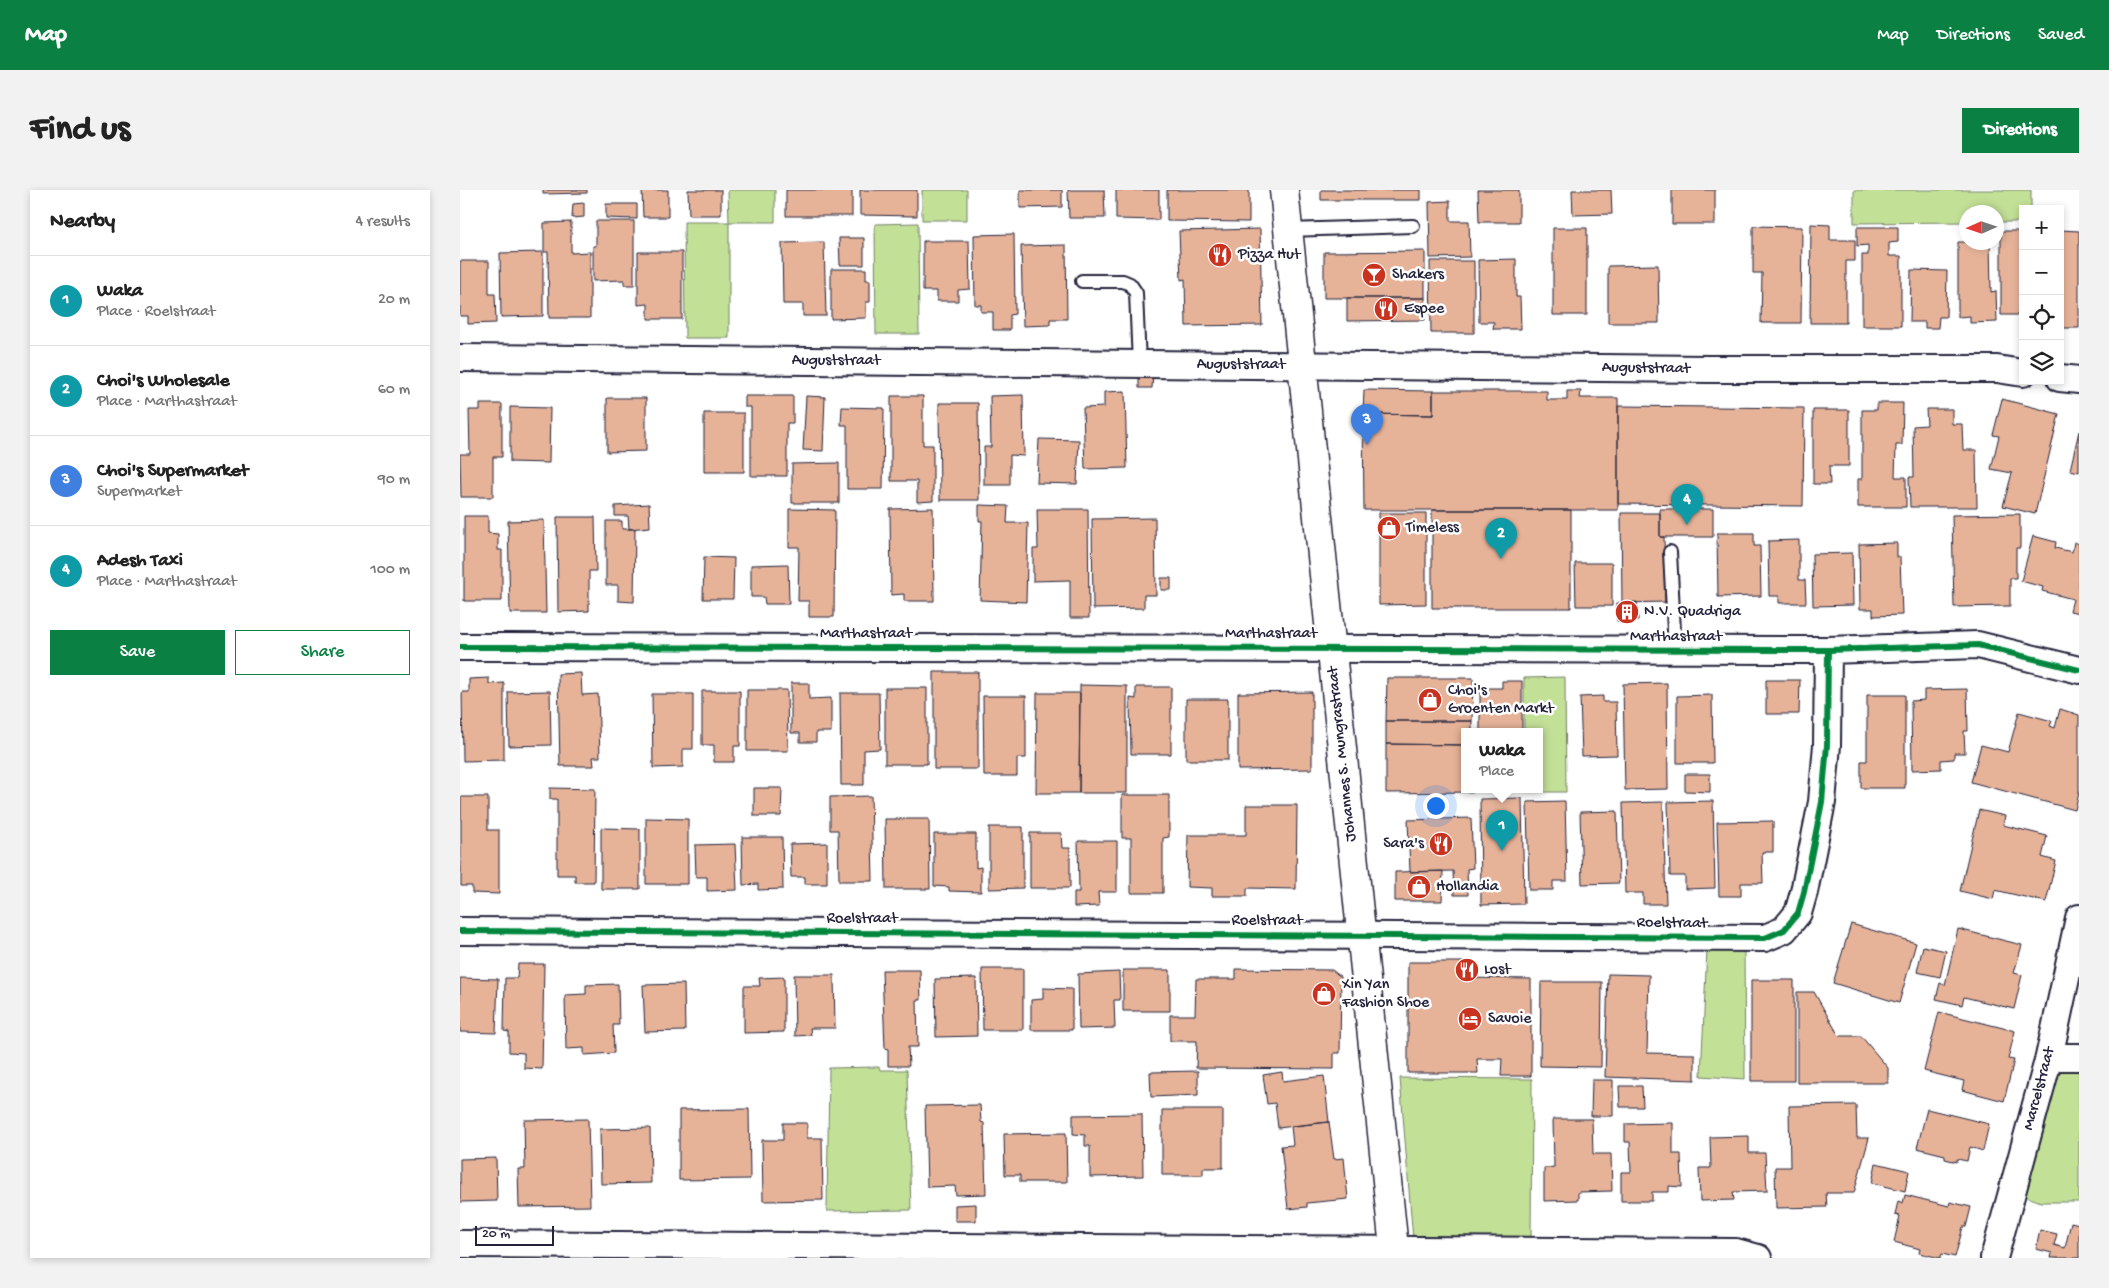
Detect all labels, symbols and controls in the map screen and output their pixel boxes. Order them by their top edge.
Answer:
text: Map [25,21,67,50]
text: Map [1877,25,1909,46]
text: Directions [1937,25,2010,46]
text: Saved [2038,25,2084,46]
button: Directions [1962,108,2079,153]
text: Find us [30,110,130,151]
north arrow [1959,205,2004,250]
map controls [2019,205,2064,385]
button: + [2019,205,2064,250]
text: Nearby [50,210,115,235]
text: 4 results [355,213,410,232]
restaurant icon: Pizza Hut [1207,242,1233,268]
place label: Pizza Hut [1237,246,1302,265]
button: − [2019,250,2064,295]
bar icon: Shakers [1361,262,1387,288]
place label: Shakers [1392,266,1445,285]
text: Waka [97,280,143,303]
text: 1 [63,291,69,310]
text: 20 m [378,291,410,310]
button: locate [2019,295,2064,340]
restaurant icon: Espee [1373,296,1399,322]
place label: Espee [1404,300,1445,319]
text: Place · Roelstraat [97,303,215,322]
button: layers [2019,340,2064,385]
street label: Auguststraat [792,352,882,371]
street label: Auguststraat [1197,356,1287,375]
street label: Auguststraat [1602,359,1692,379]
text: Choi's Wholesale [97,370,230,393]
text: 2 [62,381,70,400]
text: 60 m [378,381,410,400]
text: Place · Marthastraat [97,393,237,412]
pin: 3 [1351,404,1383,445]
text: Choi's Supermarket [97,460,248,483]
text: 3 [62,471,70,490]
text: 90 m [378,471,410,490]
text: Supermarket [97,483,182,502]
pin: 4 [1671,484,1703,525]
shop icon: Timeless [1376,515,1402,541]
pin: 2 [1485,518,1517,559]
place label: Timeless [1405,519,1460,538]
text: Adesh Taxi [97,550,183,573]
text: 4 [62,561,70,580]
text: 100 m [370,561,410,580]
text: Place · Marthastraat [97,573,237,592]
building icon: N.V. Quadriga [1614,599,1640,625]
place label: N.V. Quadriga [1644,603,1742,622]
street label: Marthastraat [820,625,913,644]
street label: Marthastraat [1225,625,1318,644]
street label: Marthastraat [1630,628,1723,647]
button: Save [50,630,225,675]
button: Share [235,630,410,675]
street label: Johannes S. Mungrastraat [1324,664,1362,842]
place label: Choi's Groenten Markt [1448,682,1555,719]
shop icon: Choi's Groenten Markt [1417,687,1443,713]
popup [1461,728,1543,793]
text: Waka [1479,740,1525,763]
text: Place [1479,763,1514,782]
your location [1423,793,1449,819]
pin: 1 [1486,810,1518,851]
restaurant icon: Sara's [1428,831,1454,857]
place label: Sara's [1383,835,1425,854]
shop icon: Hollandia [1406,874,1432,900]
place label: Hollandia [1436,878,1500,897]
street label: Roelstraat [827,910,899,929]
street label: Roelstraat [1232,912,1304,931]
street label: Roelstraat [1636,914,1709,934]
restaurant icon: Lost [1454,957,1480,983]
place label: Lost [1484,961,1512,980]
place label: Xin Yan Fashion Shoe [1341,976,1430,1013]
shop icon: Xin Yan Fashion Shoe [1311,981,1337,1007]
hotel icon: Savoie [1457,1006,1483,1032]
place label: Savoie [1488,1010,1532,1029]
street label: Marcelstraat [2020,1044,2061,1133]
scale bar [475,1223,554,1246]
text: 20 m [482,1226,510,1243]

